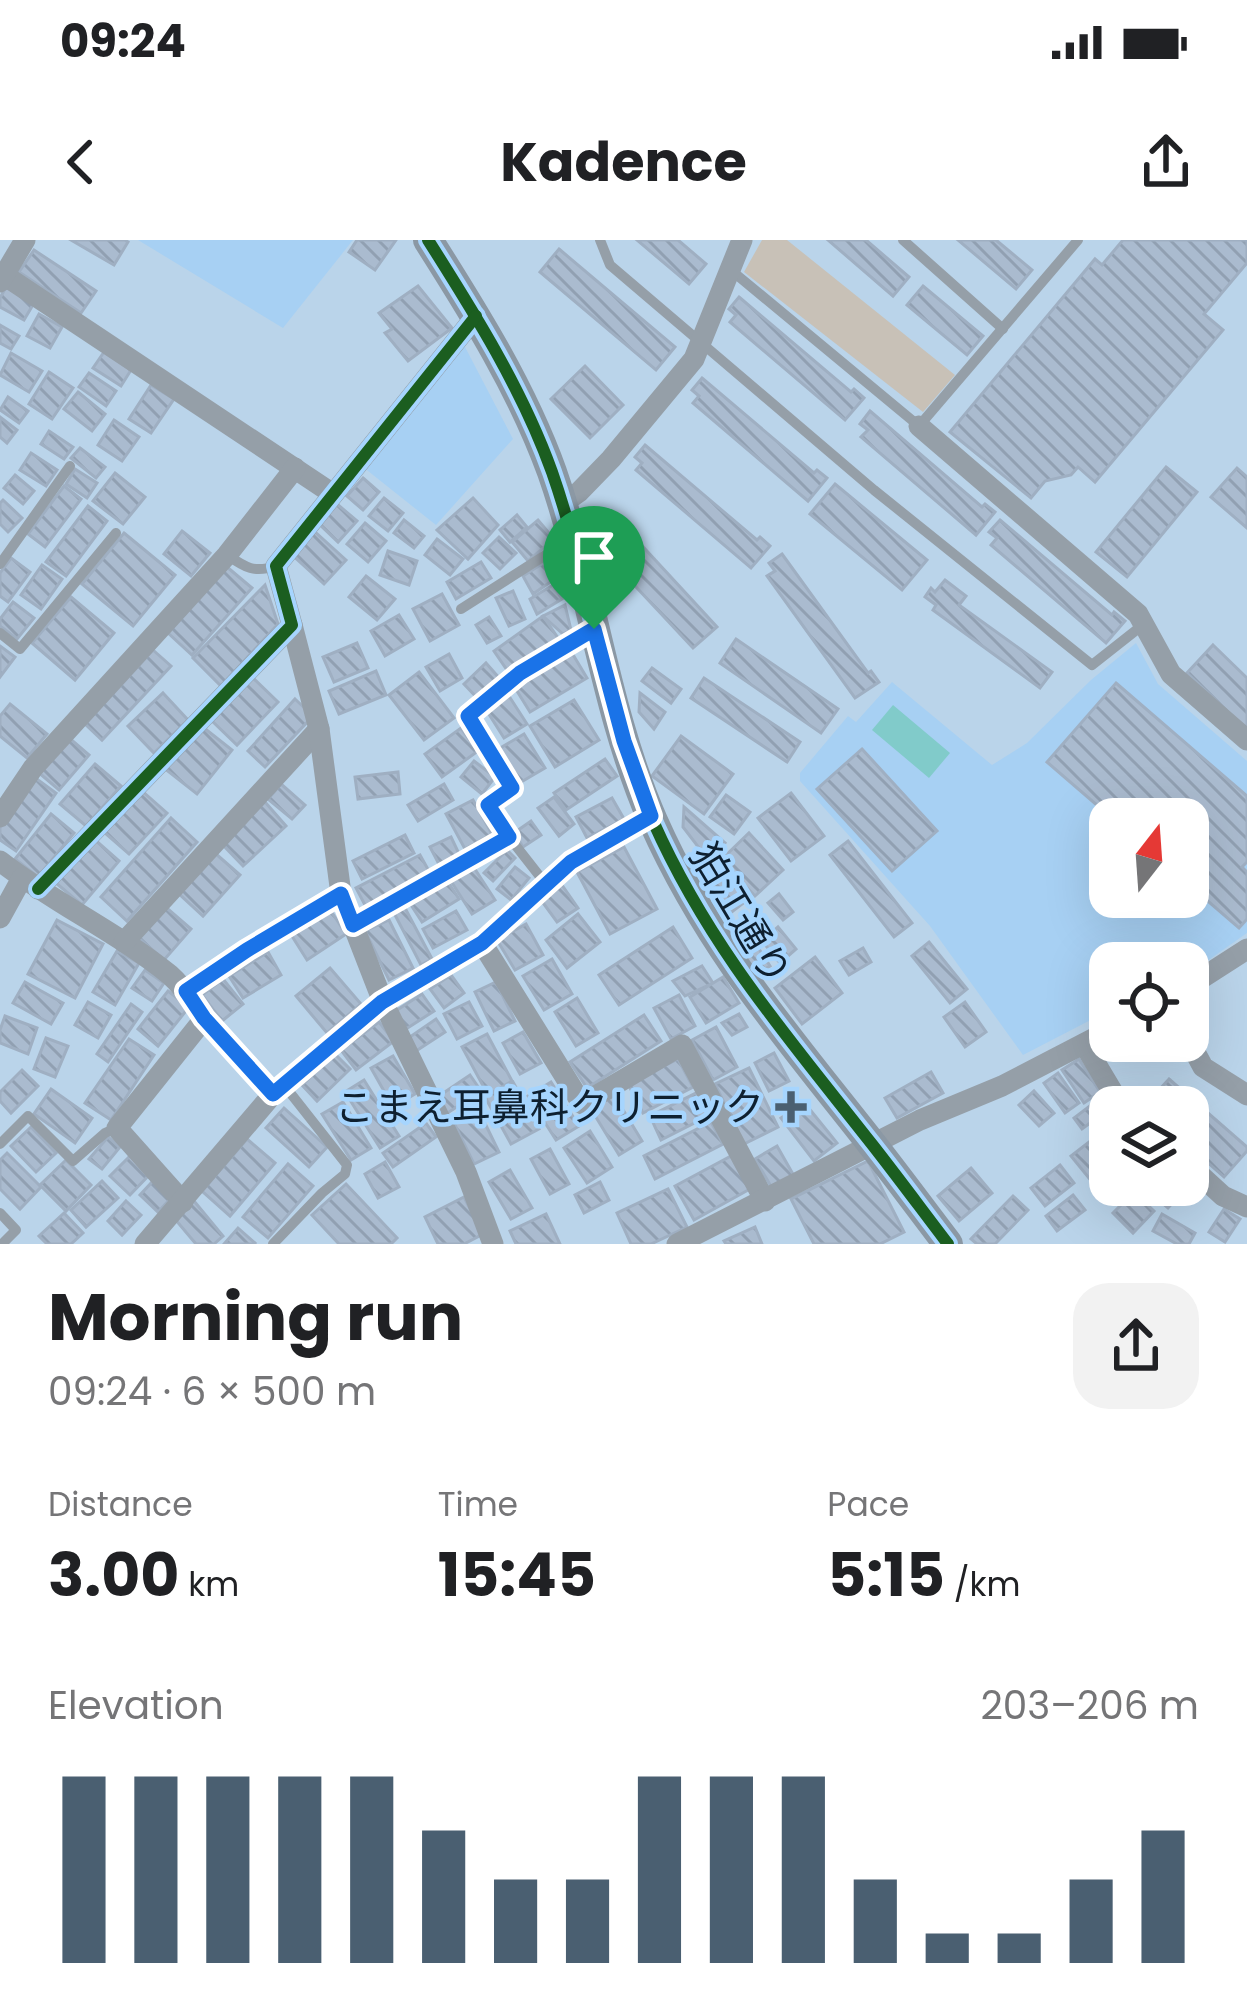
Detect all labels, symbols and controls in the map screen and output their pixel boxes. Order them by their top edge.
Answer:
text: 09:24 [60,10,186,73]
text: Kadence [500,124,747,200]
icon: back [48,129,114,195]
icon: share [1133,129,1199,195]
pin [543,506,645,629]
icon: arrive [561,524,627,590]
north arrow [1089,798,1209,918]
map controls [1089,798,1209,1206]
street label: 狛江通り [677,833,804,995]
button: locate [1089,942,1209,1062]
place label: こまえ耳鼻科クリニック [335,1080,764,1135]
button: layers [1089,1086,1209,1206]
marker: こまえ耳鼻科クリニック [775,1091,807,1123]
text: Morning run [48,1271,463,1363]
button: share [1073,1283,1199,1409]
text: 09:24 · 6 × 500 m [48,1364,376,1419]
text: Distance [48,1481,193,1528]
text: Time [438,1481,518,1528]
text: Pace [827,1481,909,1528]
text: 3.00 [48,1533,179,1617]
text: 15:45 [438,1533,596,1617]
text: 5:15 [827,1533,945,1617]
text: km [179,1561,239,1608]
text: /km [945,1561,1020,1608]
text: Elevation [48,1678,224,1733]
text: 203–206 m [980,1678,1199,1733]

